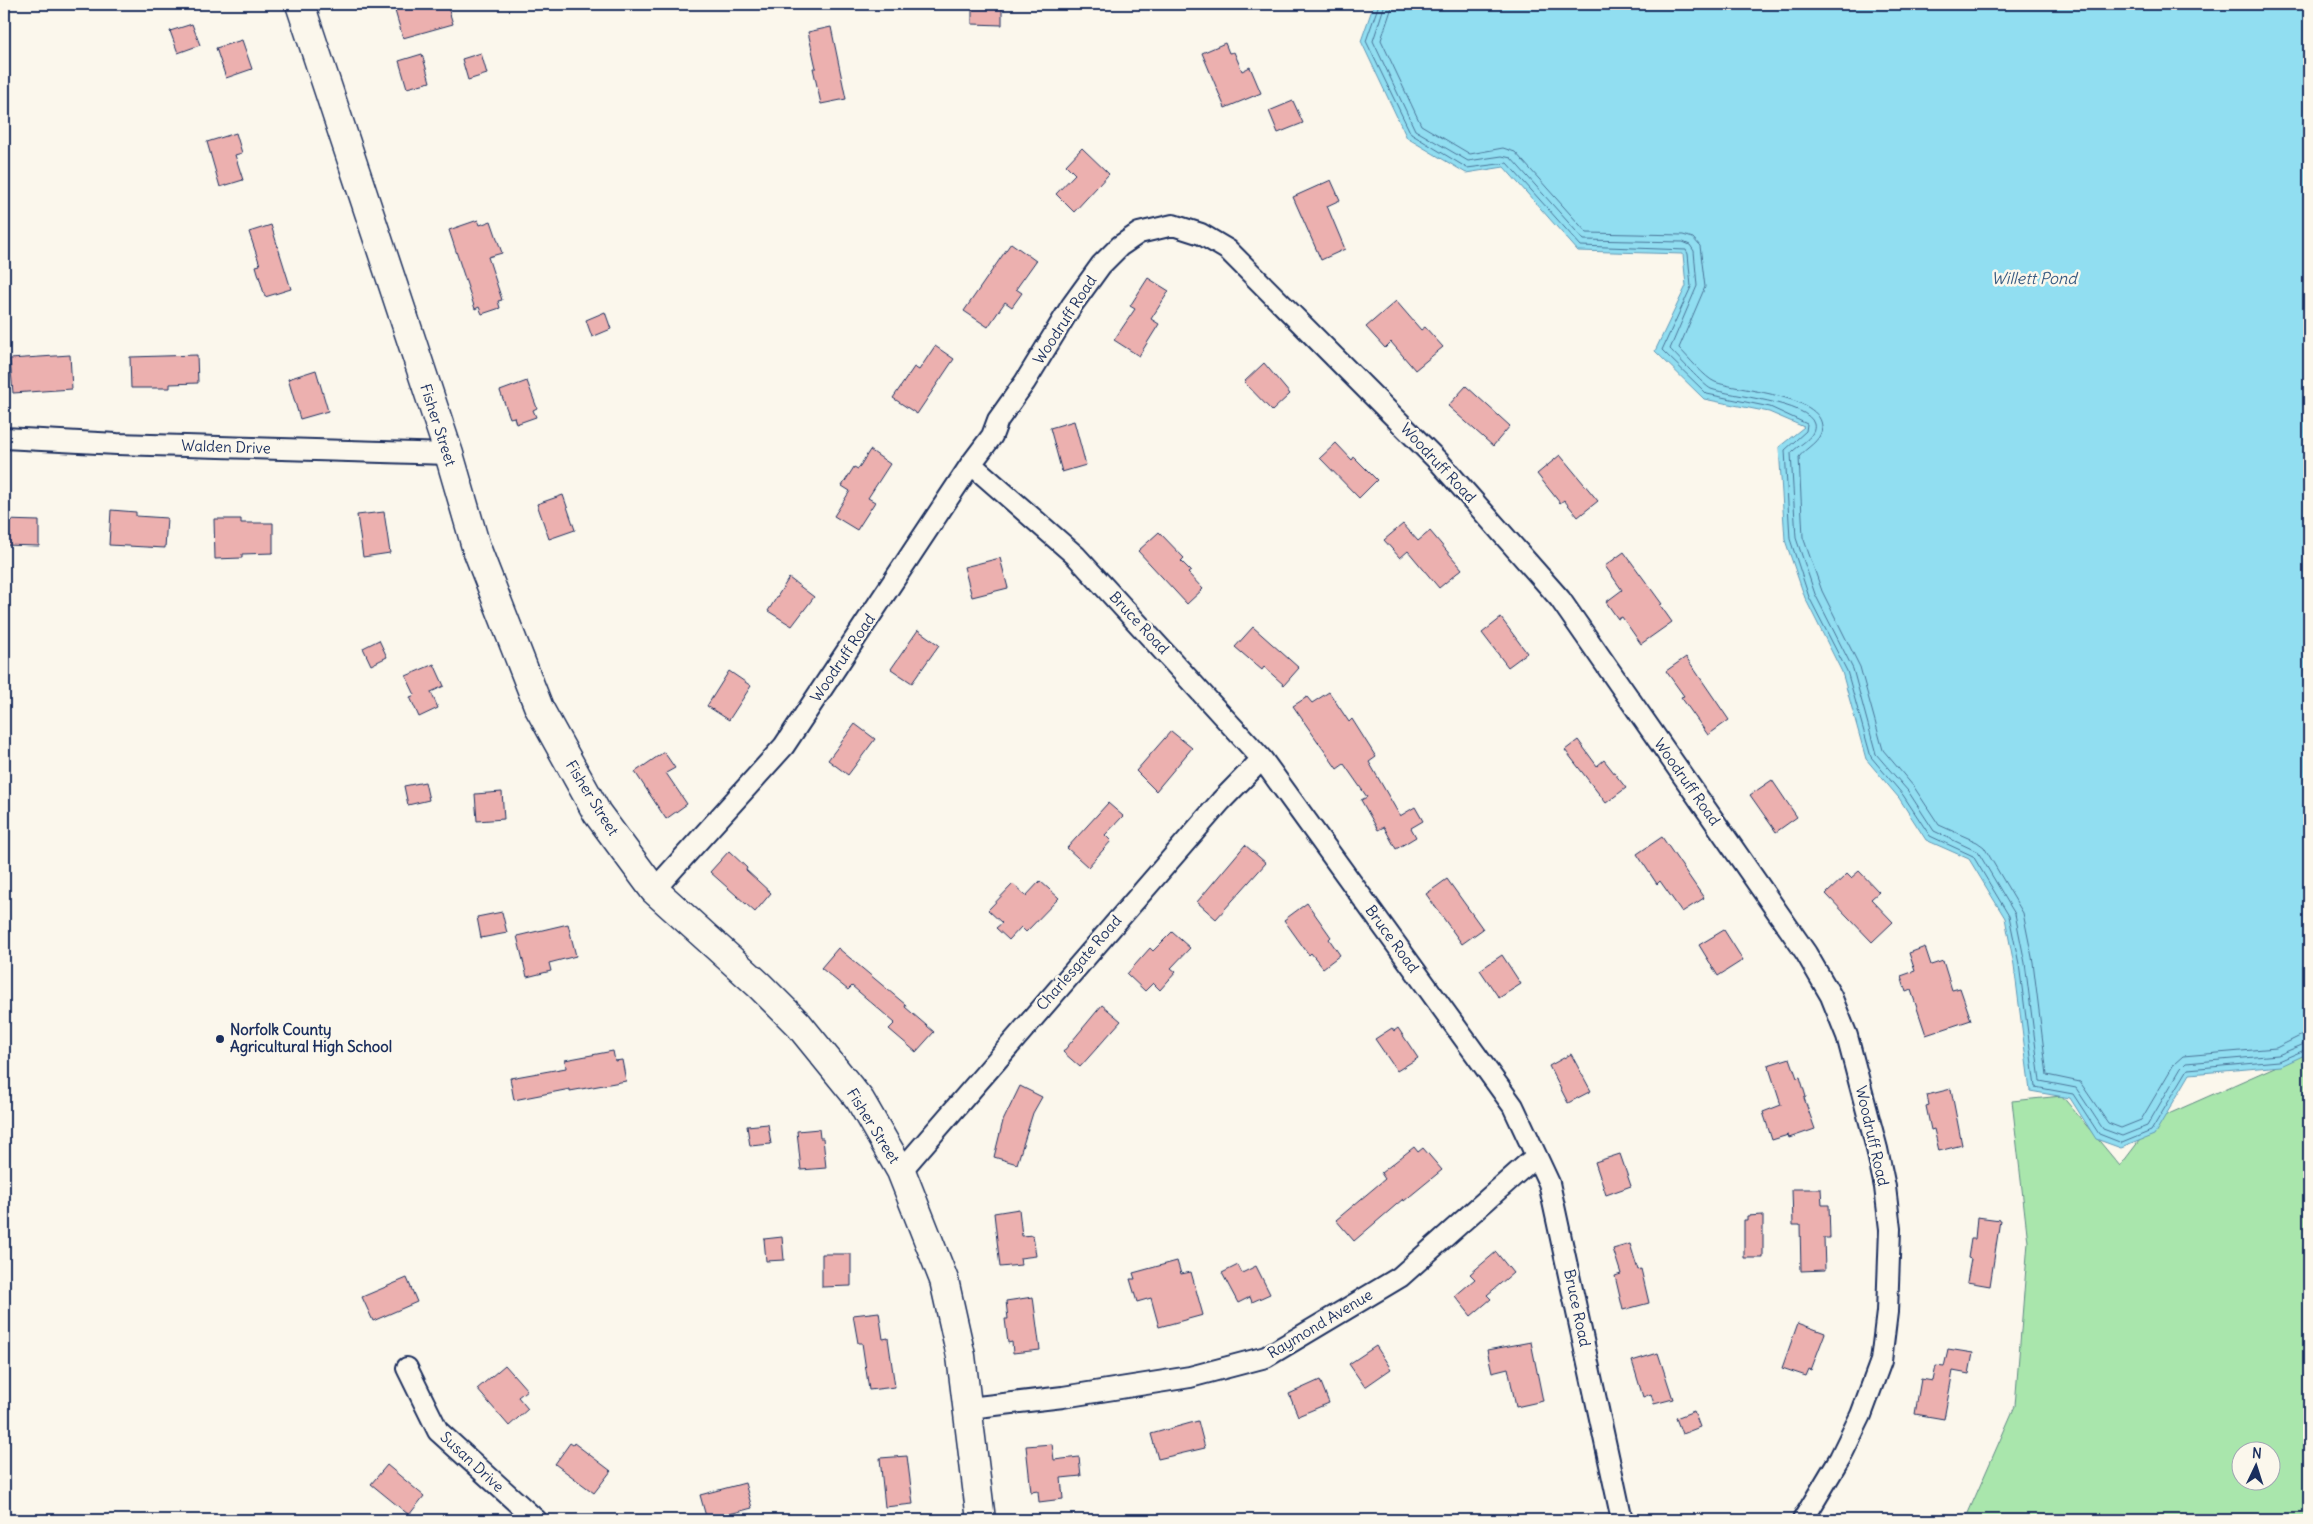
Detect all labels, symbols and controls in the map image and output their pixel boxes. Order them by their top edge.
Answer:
water label: Willett Pond [1991,268,2079,288]
street label: Woodruff Road [1029,272,1100,368]
street label: Fisher Street [416,381,461,468]
street label: Woodruff Road [1397,419,1480,507]
street label: Walden Drive [181,435,271,458]
street label: Bruce Road [1106,587,1173,658]
street label: Woodruff Road [806,610,879,705]
street label: Woodruff Road [1650,734,1725,829]
street label: Fisher Street [562,757,623,839]
street label: Bruce Road [1362,901,1423,976]
street label: Charlesgate Road [1032,911,1125,1014]
place label: Norfolk County Agricultural High School [230,1020,392,1057]
marker: Norfolk County Agricultural High School [214,1033,226,1045]
street label: Woodruff Road [1852,1084,1893,1188]
street label: Fisher Street [843,1085,904,1167]
street label: Bruce Road [1560,1267,1595,1349]
street label: Raymond Avenue [1264,1285,1376,1362]
street label: Susan Drive [437,1427,508,1496]
north arrow [2230,1442,2280,1492]
text: N [2251,1444,2262,1462]

